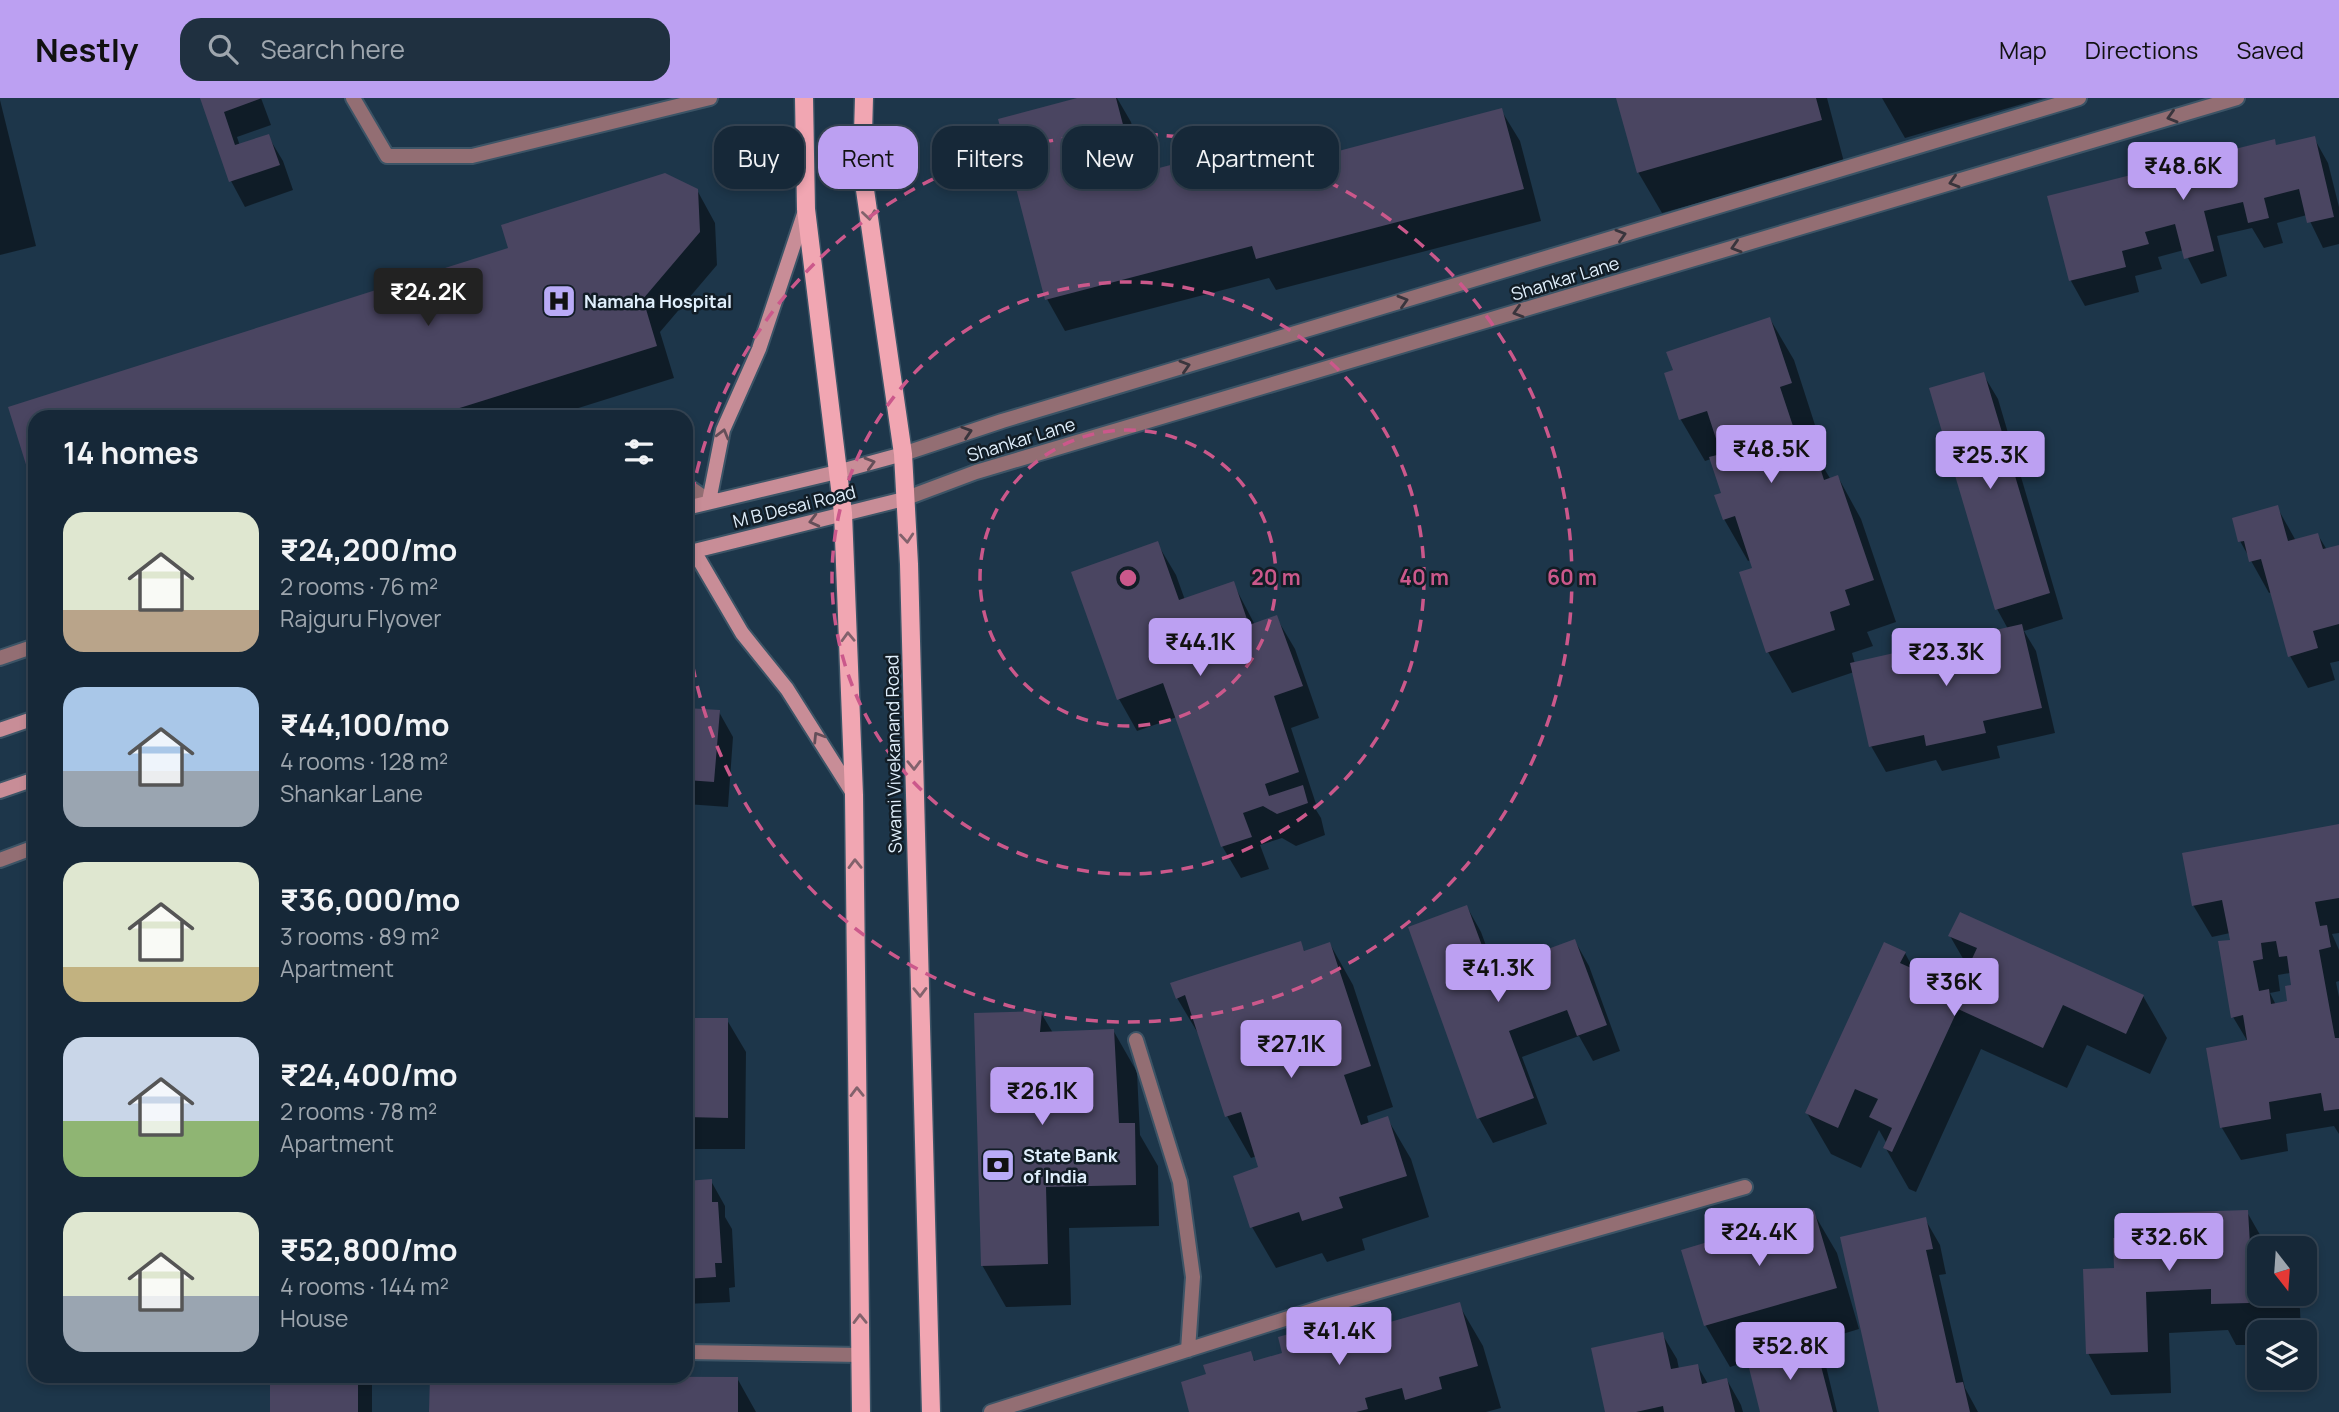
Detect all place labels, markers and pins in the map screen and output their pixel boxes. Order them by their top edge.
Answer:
pin: ₹48.6K [2126,142,2240,202]
pin: ₹24.2K [371,268,485,328]
hospital icon: Namaha Hospital [540,282,578,320]
place label: Namaha Hospital [584,289,732,313]
pin: ₹48.5K [1714,426,1828,485]
pin: ₹25.3K [1933,432,2047,491]
centre of rings [1116,566,1140,590]
pin: ₹44.1K [1143,618,1257,678]
pin: ₹23.3K [1889,628,2003,688]
pin: ₹41.3K [1441,944,1555,1004]
pin: ₹36K [1913,958,1995,1018]
pin: ₹27.1K [1234,1020,1348,1080]
pin: ₹26.1K [985,1068,1099,1127]
place label: State Bank of India [1023,1143,1119,1188]
bank icon: State Bank of India [979,1146,1017,1184]
pin: ₹24.4K [1702,1208,1816,1268]
pin: ₹32.6K [2112,1214,2226,1273]
pin: ₹41.4K [1282,1308,1396,1367]
pin: ₹52.8K [1733,1322,1847,1382]

